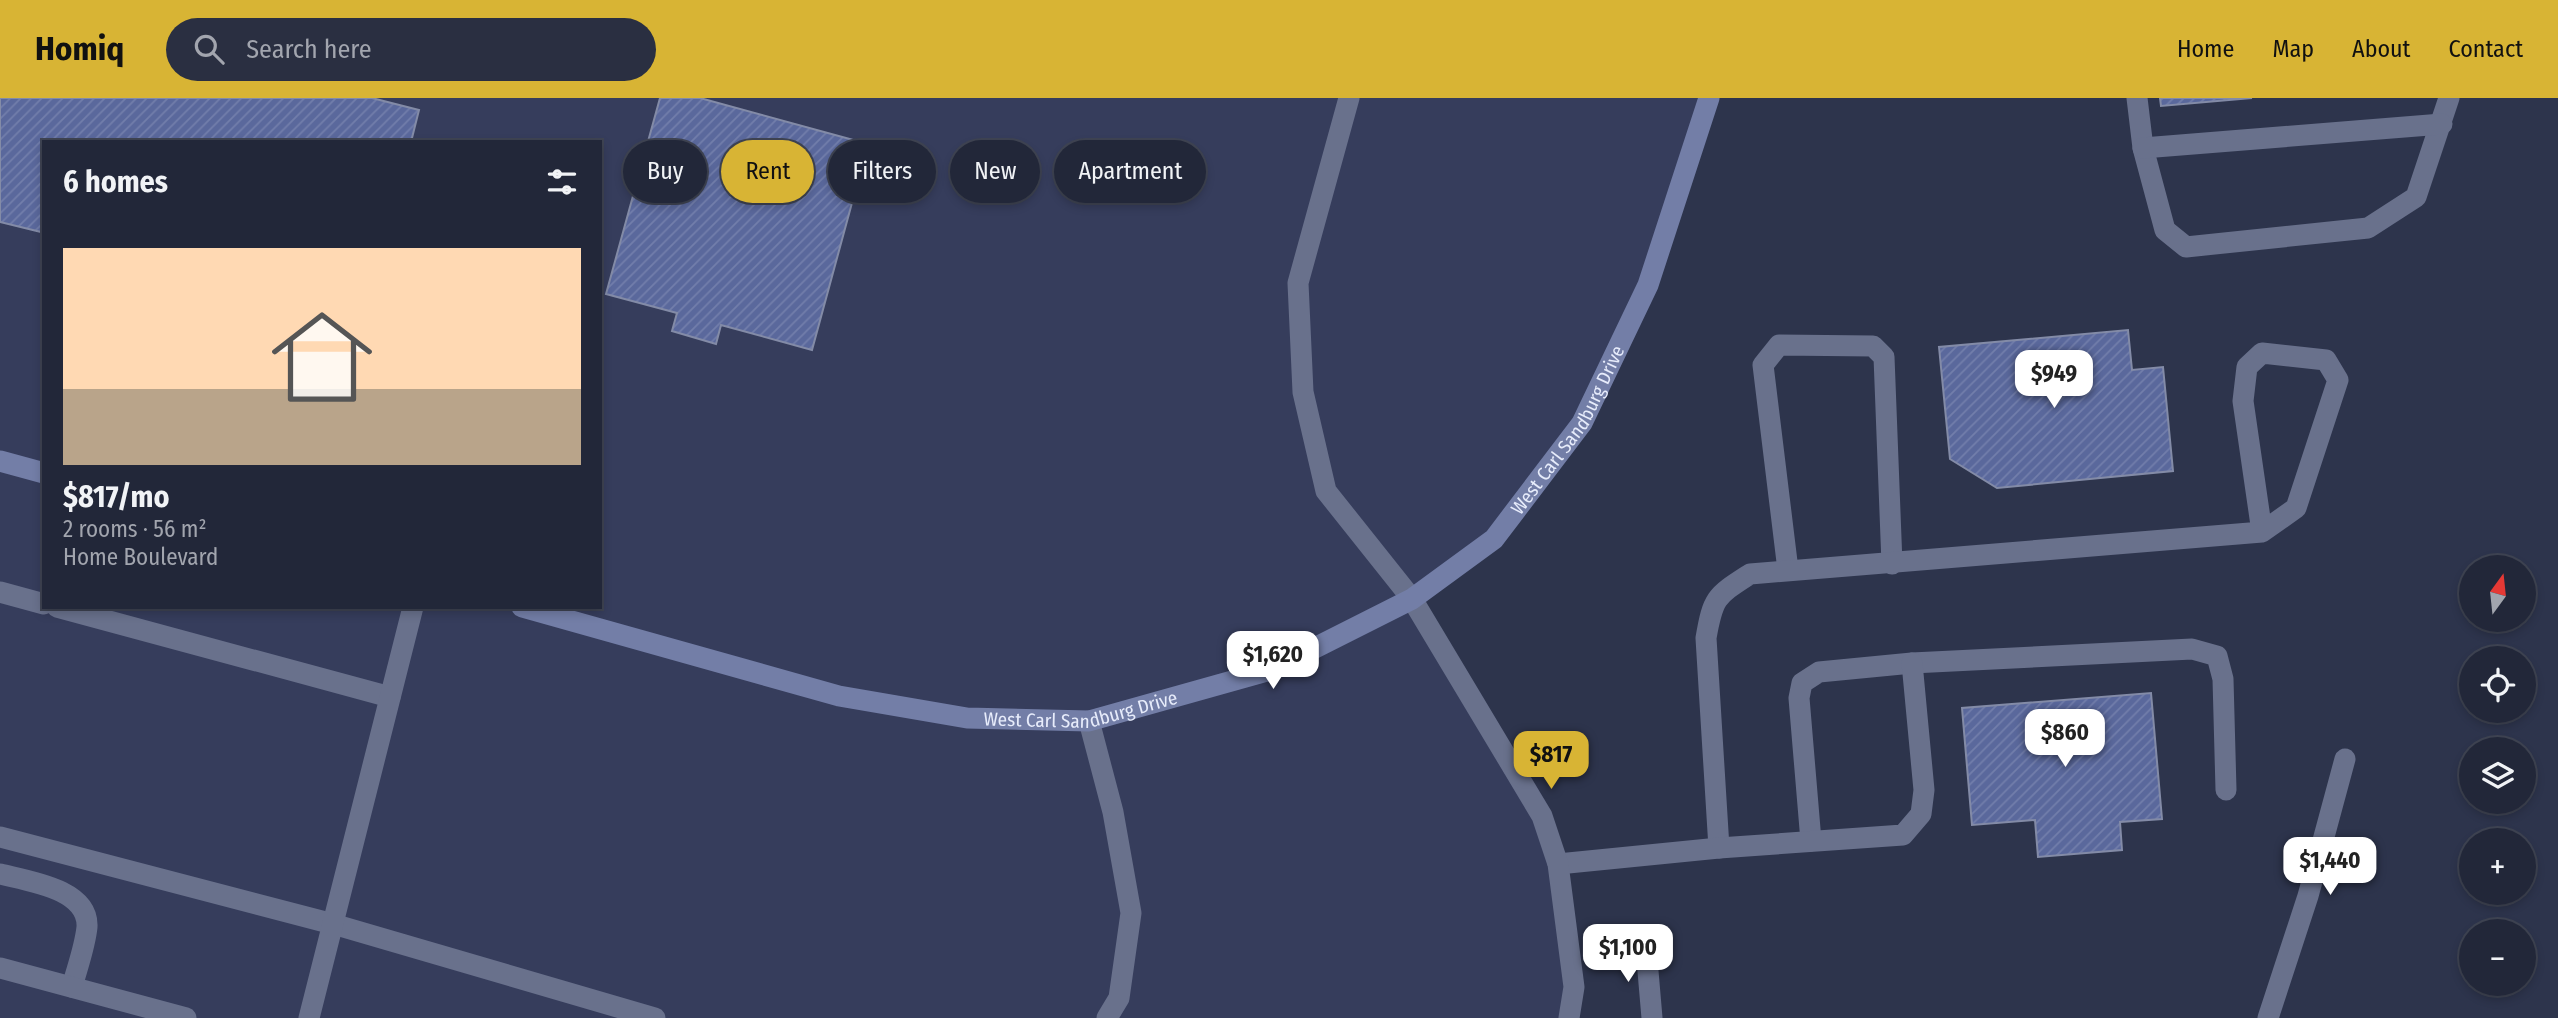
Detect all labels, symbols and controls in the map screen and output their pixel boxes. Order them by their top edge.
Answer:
search box [166,18,656,81]
text: Homiq [35,29,124,69]
icon: search [190,30,228,68]
text: Search here [246,34,371,65]
text: Home [2177,35,2234,63]
text: Map [2272,35,2314,63]
text: About [2352,35,2410,63]
text: Contact [2448,35,2523,63]
chip: Buy [623,140,707,203]
chip: Rent [721,140,814,203]
chip: Filters [828,140,936,203]
chip: New [950,140,1040,203]
chip: Apartment [1054,140,1206,203]
icon: filters [543,163,581,201]
text: 6 homes [63,164,168,200]
icon: home [259,294,385,420]
street label: West Carl Sandburg Drive [1506,341,1629,519]
pin: $949 [2013,350,2095,410]
text: $949 [2031,359,2077,387]
text: $817/mo [63,479,169,515]
text: 2 rooms · 56 m² [63,515,207,543]
text: Home Boulevard [63,543,218,571]
north arrow [2459,555,2536,632]
map controls [2459,555,2536,996]
pin: $1,620 [1216,632,1330,691]
text: $1,620 [1243,640,1303,668]
button: locate [2459,646,2536,723]
street label: West Carl Sandburg Drive [983,685,1180,733]
pin: $860 [2024,710,2106,769]
text: $860 [2041,718,2089,746]
pin: $817 [1510,732,1592,791]
button: layers [2459,737,2536,814]
text: $817 [1530,740,1572,768]
button: + [2459,828,2536,905]
pin: $1,440 [2273,838,2387,897]
text: $1,440 [2299,846,2361,874]
button: − [2459,919,2536,996]
pin: $1,100 [1571,924,1685,984]
text: $1,100 [1599,933,1657,961]

